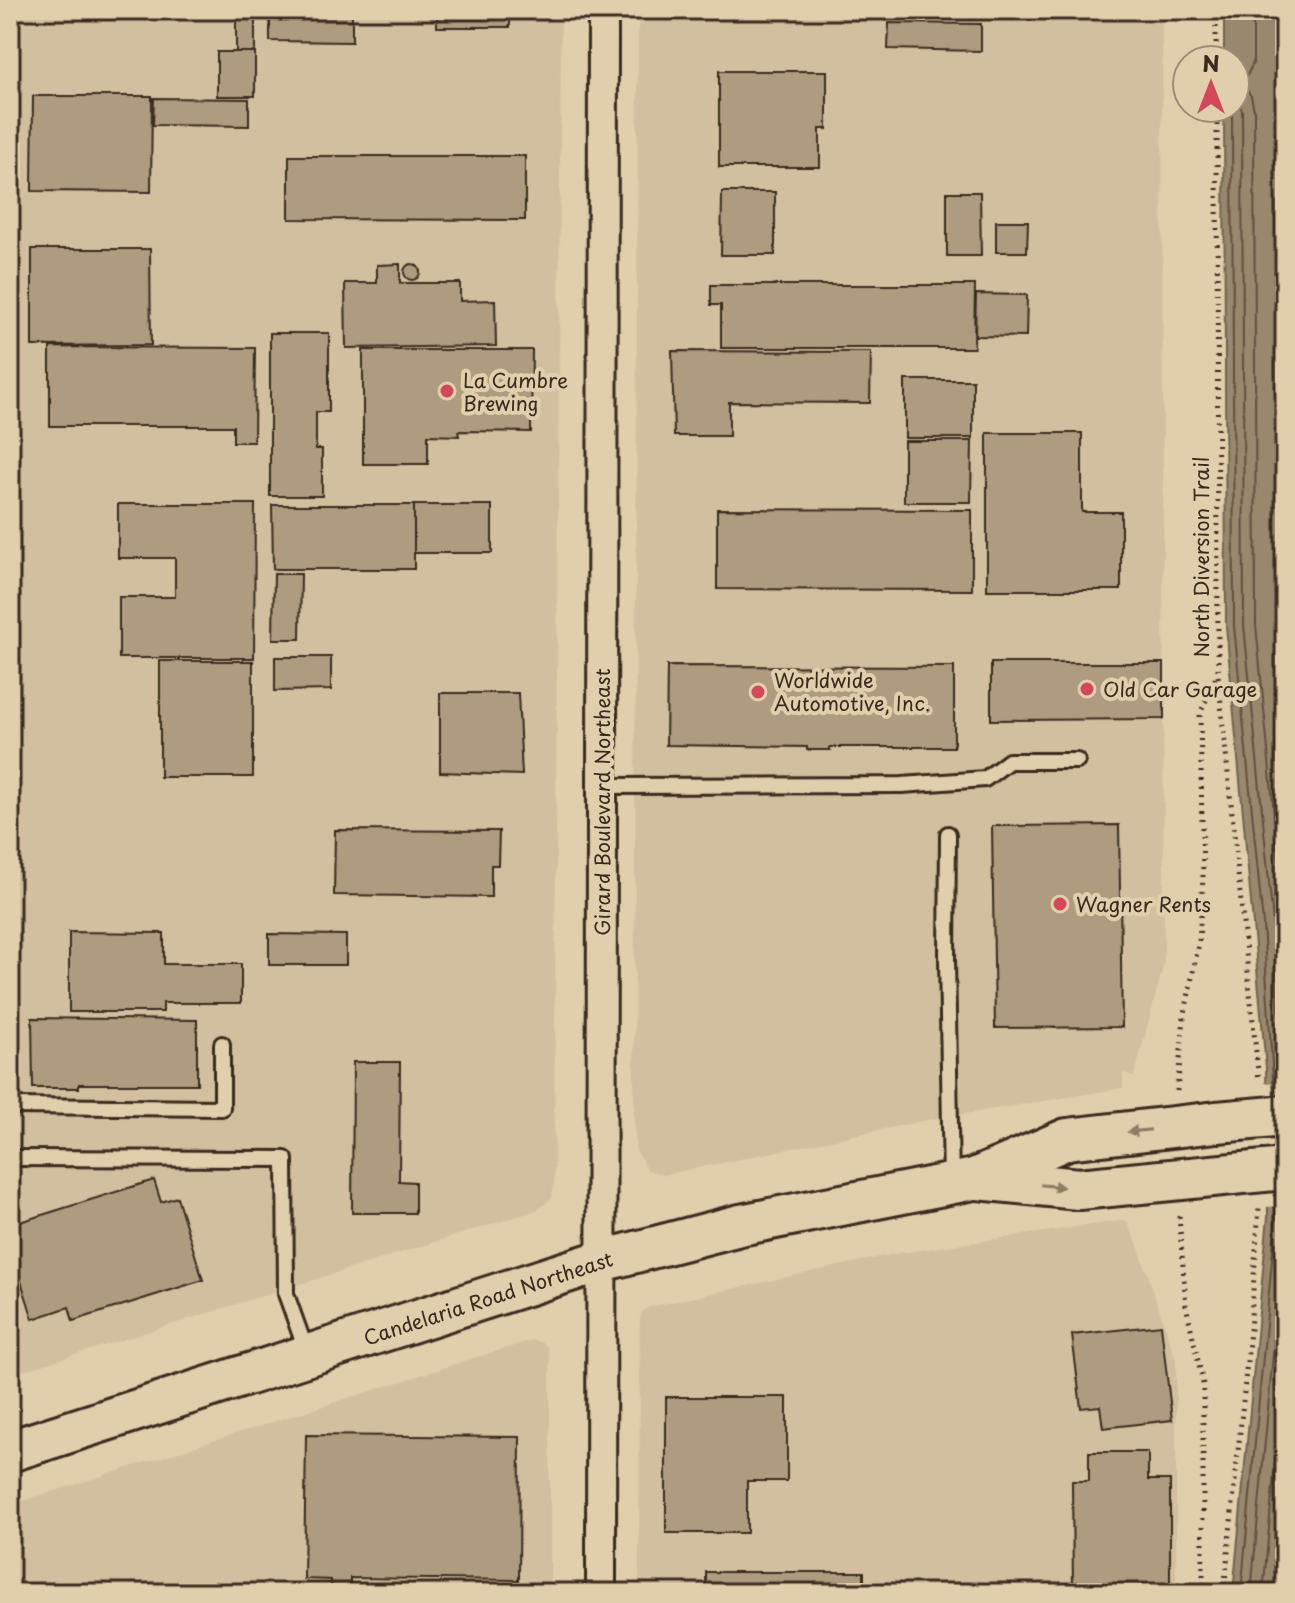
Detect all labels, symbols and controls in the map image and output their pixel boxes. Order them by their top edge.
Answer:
north arrow [1171,44,1251,124]
text: N [1202,46,1220,79]
place label: La Cumbre Brewing [463,365,568,418]
marker: La Cumbre Brewing [438,382,456,400]
street label: North Diversion Trail [1186,456,1216,658]
place label: Worldwide Automotive, Inc. [774,665,930,718]
street label: Girard Boulevard Northeast [587,668,617,936]
place label: Old Car Garage [1103,674,1257,704]
marker: Old Car Garage [1078,680,1096,698]
marker: Worldwide Automotive, Inc. [749,683,767,701]
place label: Wagner Rents [1076,889,1211,919]
marker: Wagner Rents [1051,895,1069,913]
one-way arrow [1126,1125,1151,1138]
one-way arrow [1039,1180,1064,1193]
street label: Candelaria Road Northeast [359,1243,617,1353]

